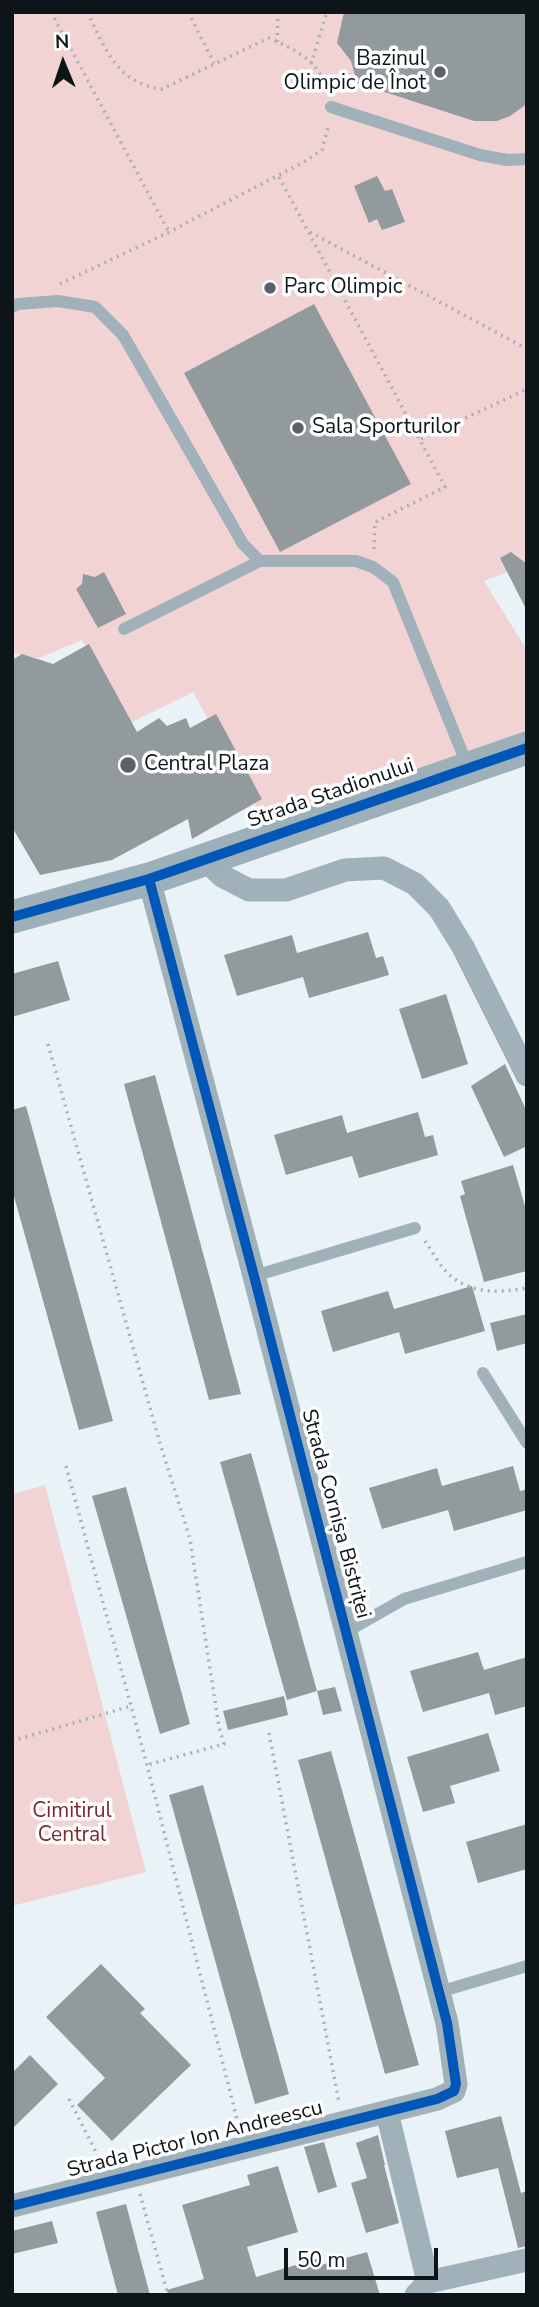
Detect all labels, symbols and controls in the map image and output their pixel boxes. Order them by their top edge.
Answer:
north arrow [28,28,98,98]
text: N [55,29,70,55]
place label: Bazinul Olimpic de Înot [284,47,426,97]
marker: Bazinul Olimpic de Înot [432,64,448,80]
place label: Parc Olimpic [284,275,402,301]
marker: Parc Olimpic [262,280,278,296]
place label: Sala Sporturilor [312,415,461,441]
marker: Sala Sporturilor [290,420,306,436]
place label: Central Plaza [144,752,269,778]
street label: Strada Stadionului [245,754,417,834]
marker: Central Plaza [118,755,138,775]
street label: Strada Cornișa Bistriței [295,1407,375,1621]
park label: Cimitirul Central [32,1799,112,1849]
street label: Strada Pictor Ion Andreescu [65,2096,325,2184]
scale bar [287,2234,441,2278]
text: 50 m [297,2246,346,2274]

